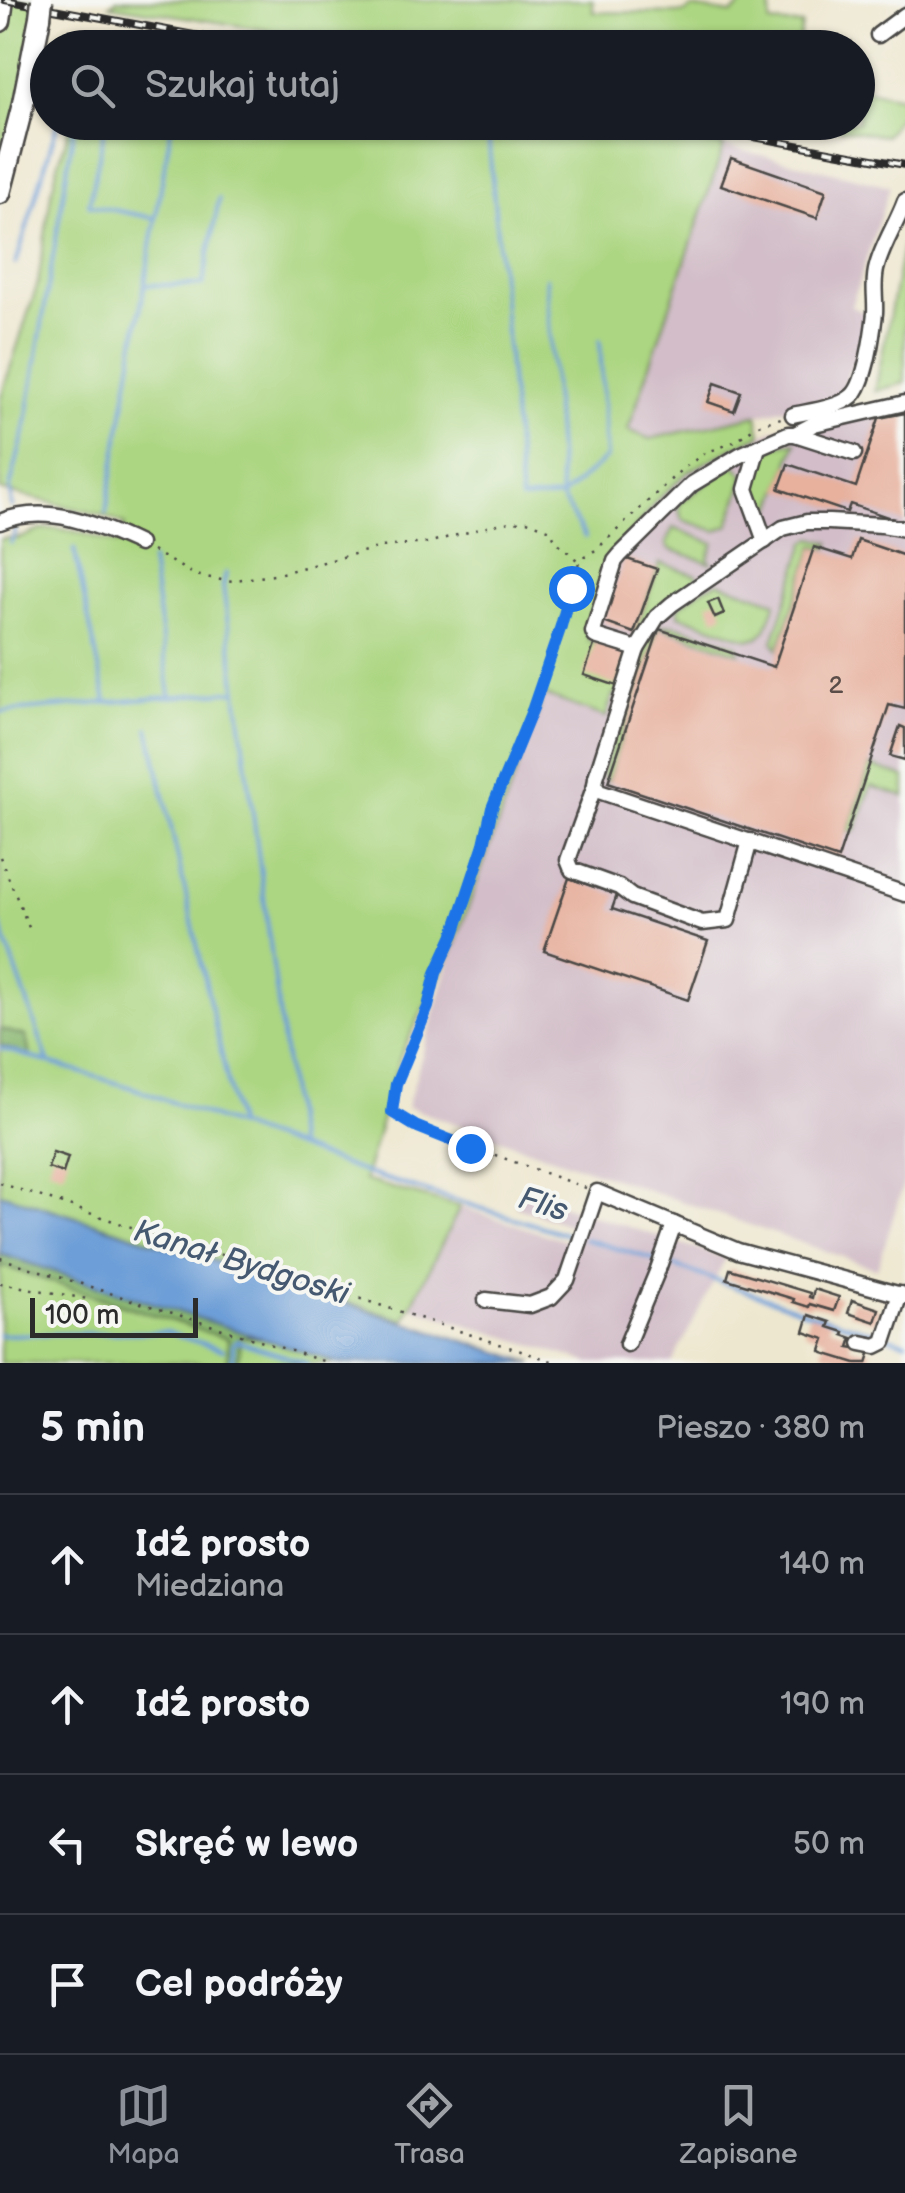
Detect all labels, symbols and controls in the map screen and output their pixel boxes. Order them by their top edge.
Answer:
search box [30,30,875,140]
icon: search [65,58,120,113]
text: Szukaj tutaj [145,63,340,108]
route start [549,566,595,612]
house number: 2 [829,670,844,701]
route end [448,1126,494,1172]
water label: Flis [514,1179,572,1231]
water label: Kanał Bydgoski [129,1212,355,1315]
scale bar [30,1293,198,1338]
text: 100 m [45,1299,119,1332]
text: 5 min [40,1403,145,1454]
text: Pieszo · 380 m [656,1409,865,1448]
text: Idź prosto [135,1522,310,1567]
icon: ahead [40,1537,95,1592]
text: 140 m [779,1545,865,1584]
text: Miedziana [135,1567,284,1606]
icon: ahead [40,1677,95,1732]
text: Idź prosto [135,1682,310,1727]
text: 190 m [780,1685,865,1724]
icon: left [40,1817,95,1872]
text: Skręć w lewo [135,1822,358,1867]
text: 50 m [793,1825,865,1864]
icon: arrive [40,1957,95,2012]
text: Cel podróży [135,1962,343,2007]
tab: Mapa [107,2078,180,2171]
tab: Trasa [394,2078,465,2171]
tab: Zapisane [680,2078,798,2171]

